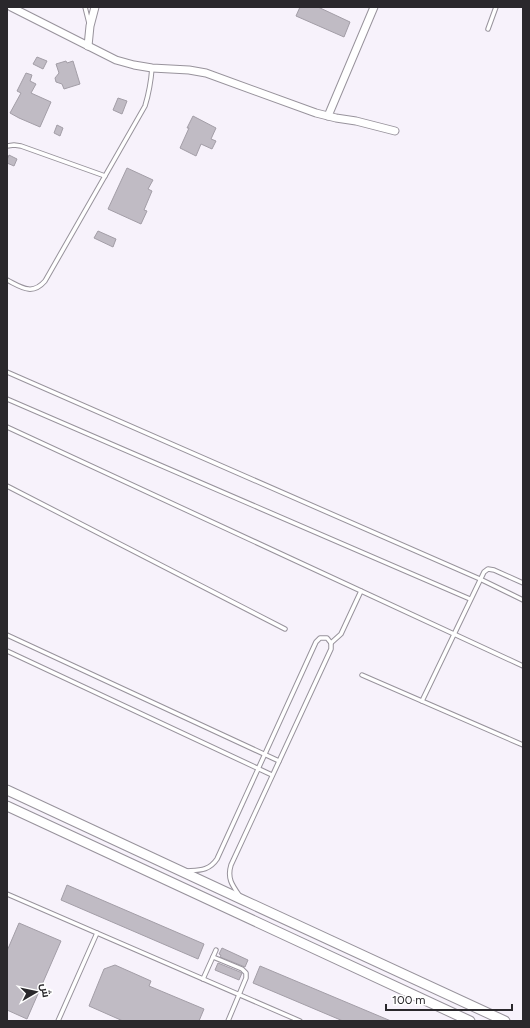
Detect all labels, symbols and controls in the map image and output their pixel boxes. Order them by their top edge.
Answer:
north arrow [16,972,56,1012]
text: ش [38,983,53,999]
scale bar [386,986,512,1012]
text: 100 m [392,993,426,1007]

